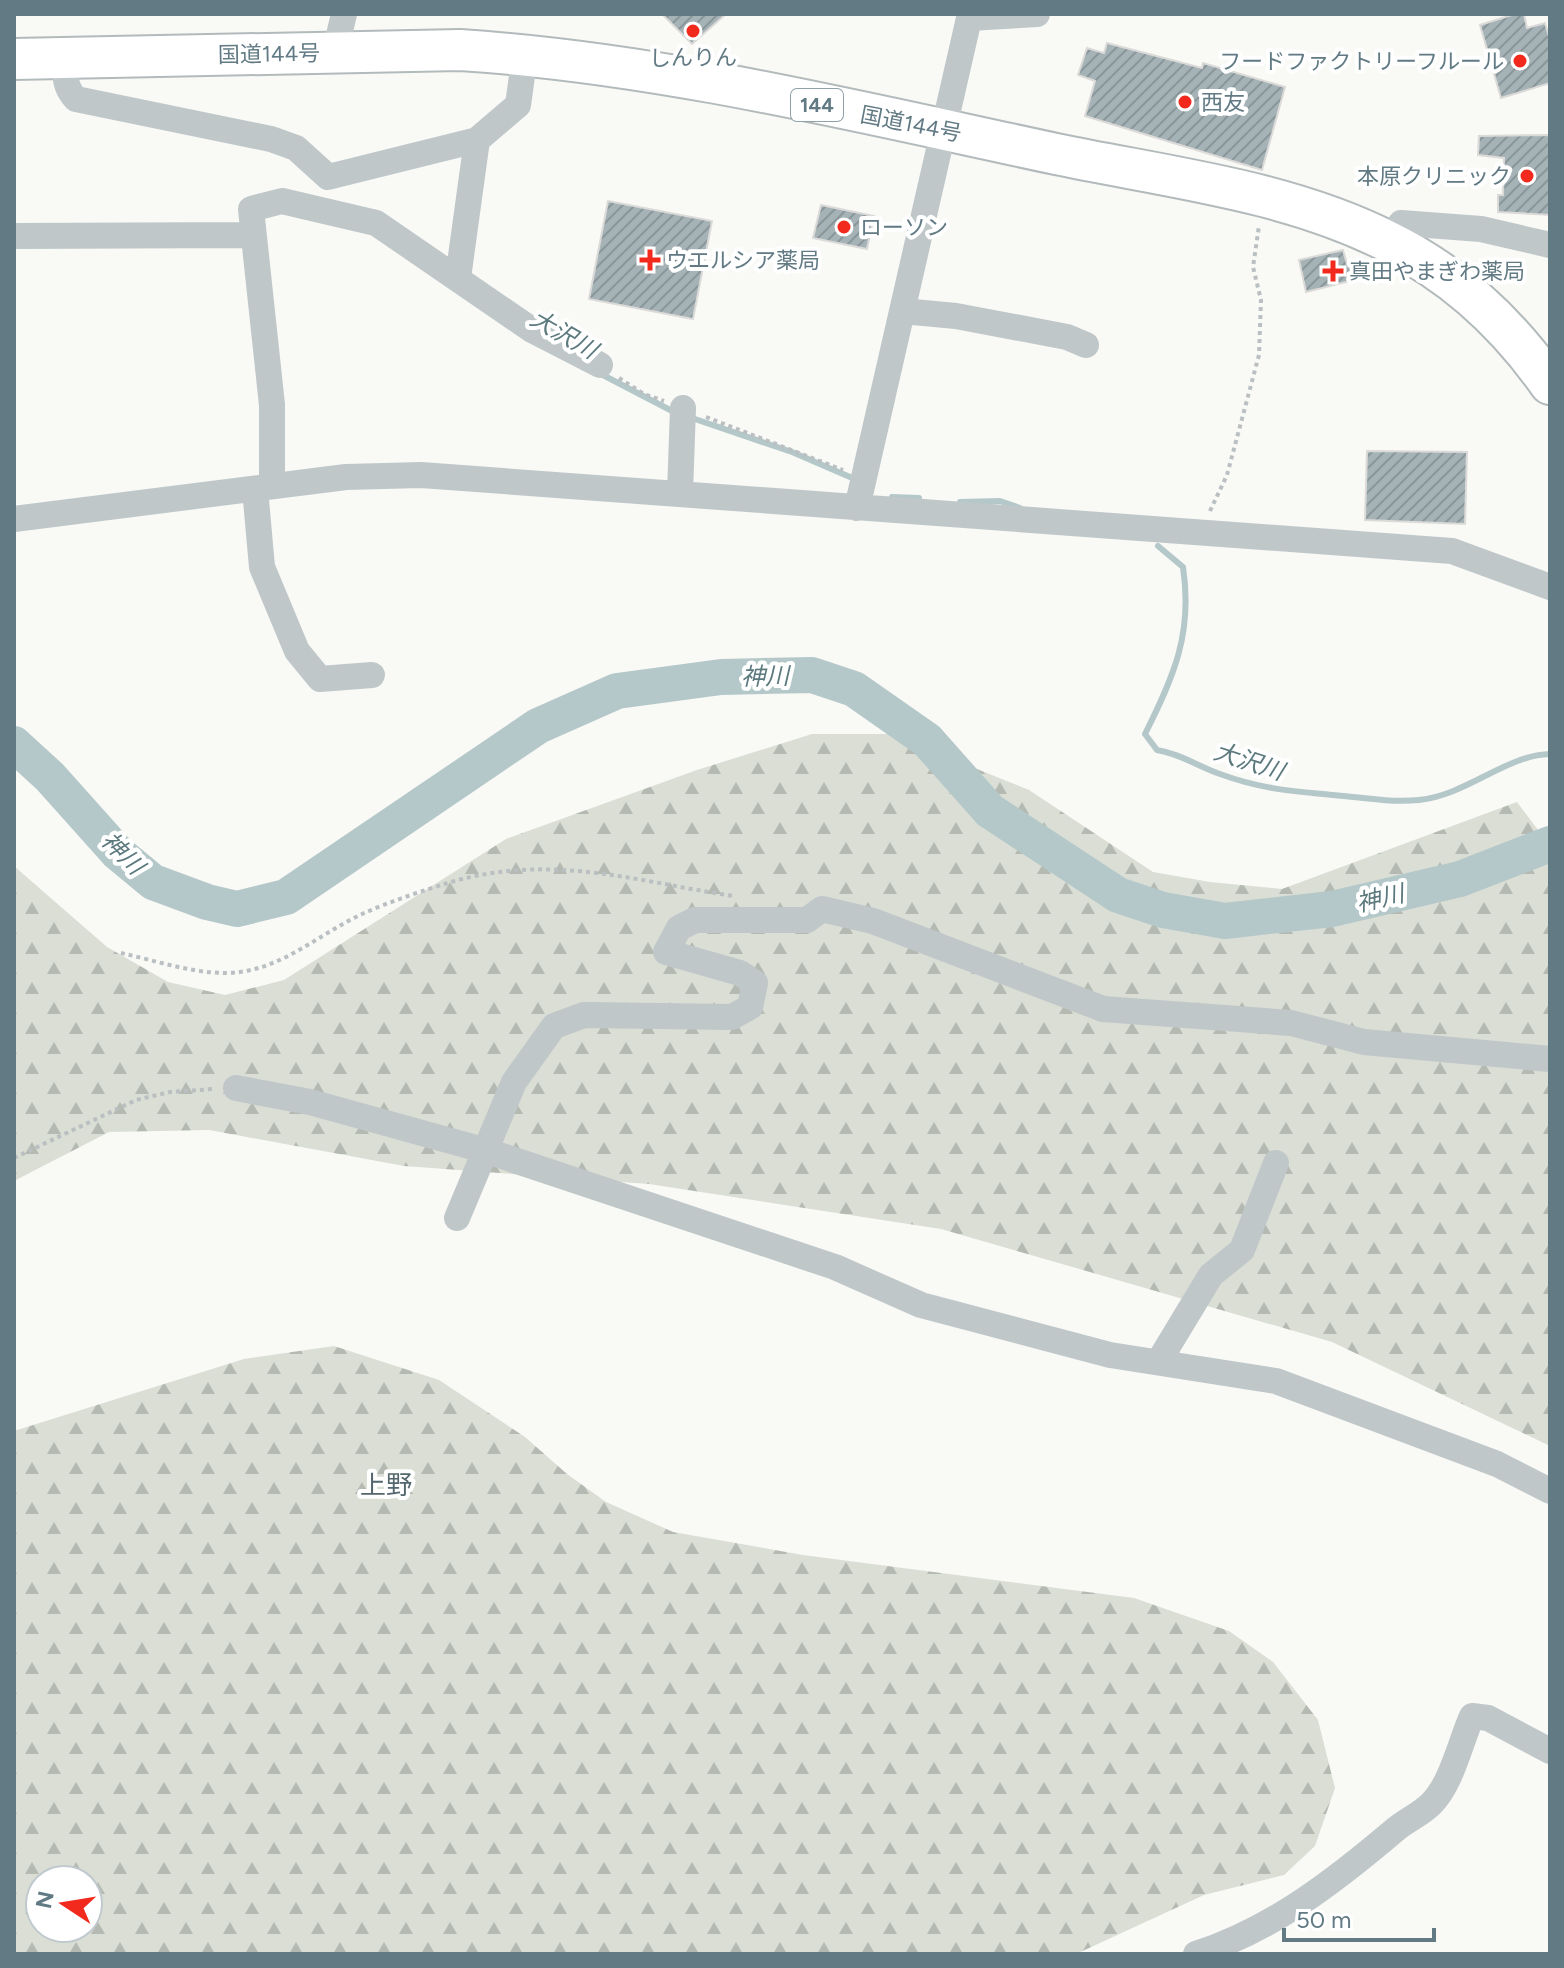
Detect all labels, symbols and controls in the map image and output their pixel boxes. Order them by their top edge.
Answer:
marker: しんりん [684,22,702,40]
street label: 国道144号 [218,40,320,68]
place label: しんりん [649,44,737,71]
place label: フードファクトリーフルール [1219,48,1504,75]
marker: フードファクトリーフルール [1511,52,1529,70]
road number: 144 [791,89,843,121]
place label: 西友 [1201,89,1245,116]
marker: 西友 [1176,93,1194,111]
street label: 国道144号 [858,101,964,147]
place label: 本原クリニック [1357,163,1511,190]
marker: 本原クリニック [1518,167,1536,185]
place label: ローソン [860,214,948,241]
marker: ローソン [835,218,853,236]
place label: ウエルシア薬局 [666,247,820,274]
marker: ウエルシア薬局 [641,251,659,269]
place label: 真田やまぎわ薬局 [1349,258,1525,285]
marker: 真田やまぎわ薬局 [1324,262,1342,280]
water label: 大沢川 [526,303,605,366]
water label: 神川 [741,661,792,691]
water label: 大沢川 [1210,736,1291,787]
water label: 神川 [96,826,152,882]
water label: 神川 [1353,878,1410,918]
district label: 上野 [360,1469,412,1501]
north arrow [24,1864,104,1944]
text: N [30,1889,60,1911]
scale bar [1284,1892,1434,1942]
text: 50 m [1296,1905,1352,1934]

